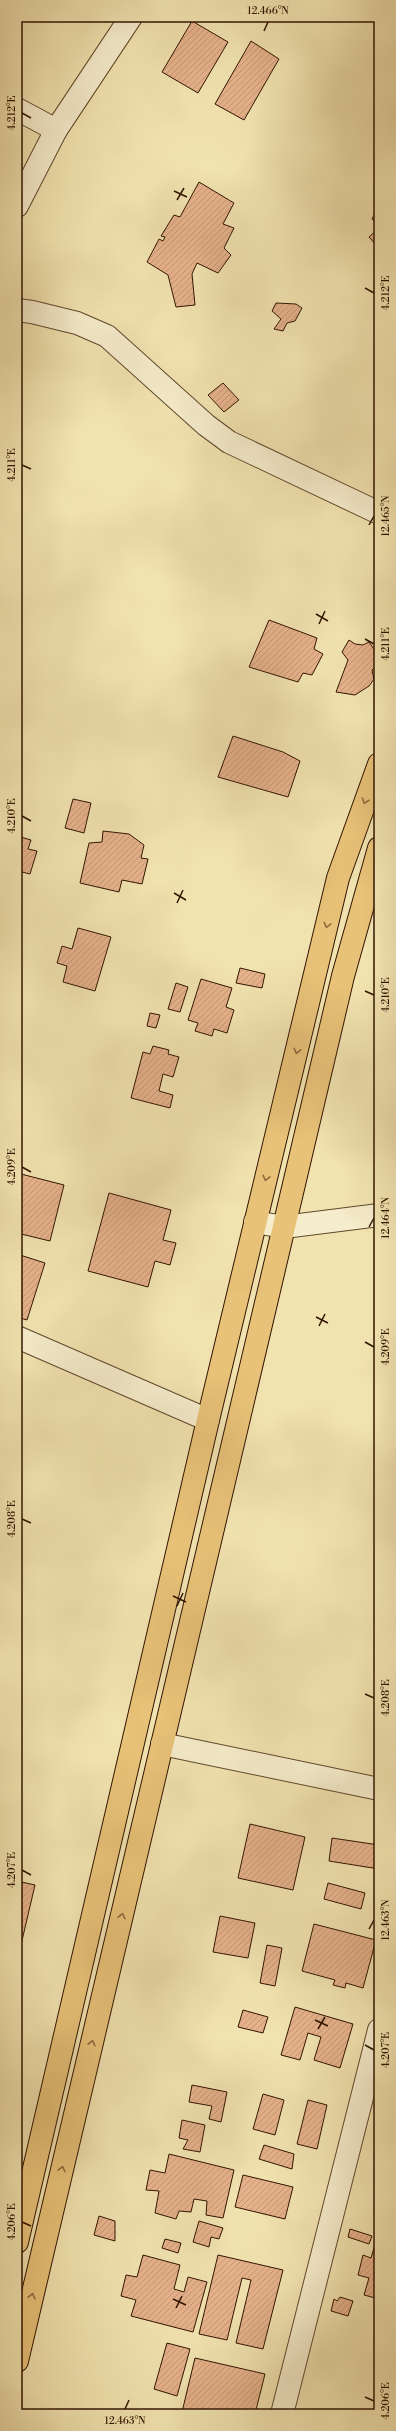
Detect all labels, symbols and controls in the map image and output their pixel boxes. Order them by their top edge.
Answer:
text: 12.466°N [247,5,289,17]
text: 4.212°E [6,96,18,130]
text: 4.212°E [380,276,392,310]
text: 4.211°E [6,448,18,482]
text: 12.465°N [380,495,392,537]
text: 4.211°E [380,627,392,661]
one-way arrow [361,797,369,804]
text: 4.210°E [6,798,18,834]
one-way arrow [323,921,332,928]
text: 4.210°E [380,977,392,1013]
one-way arrow [293,1048,301,1055]
text: 4.209°E [6,1148,18,1186]
one-way arrow [262,1174,271,1181]
text: 12.464°N [380,1197,392,1239]
text: 4.209°E [380,1328,392,1366]
text: 4.208°E [6,1500,18,1538]
text: 4.208°E [380,1679,392,1717]
text: 4.207°E [6,1852,18,1888]
text: 12.463°N [380,1899,392,1941]
one-way arrow [117,1913,125,1919]
text: 4.207°E [380,2032,392,2068]
one-way arrow [87,2039,95,2046]
one-way arrow [57,2166,66,2173]
text: 4.206°E [6,2203,18,2241]
one-way arrow [28,2293,36,2299]
text: 4.206°E [380,2382,392,2420]
text: 12.463°N [104,2415,146,2427]

